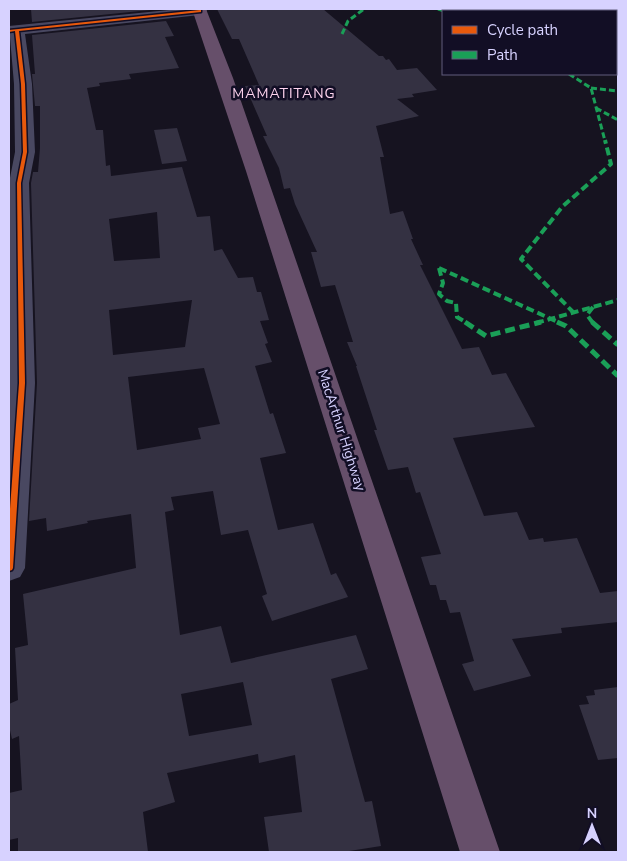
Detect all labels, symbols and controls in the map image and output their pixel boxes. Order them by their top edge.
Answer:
legend [442,10,617,75]
text: Cycle path [487,20,558,40]
text: Path [487,45,518,65]
district label: MAMATITANG [232,84,336,103]
street label: MacArthur Highway [313,367,370,494]
north arrow [567,801,617,851]
text: N [587,804,597,823]

